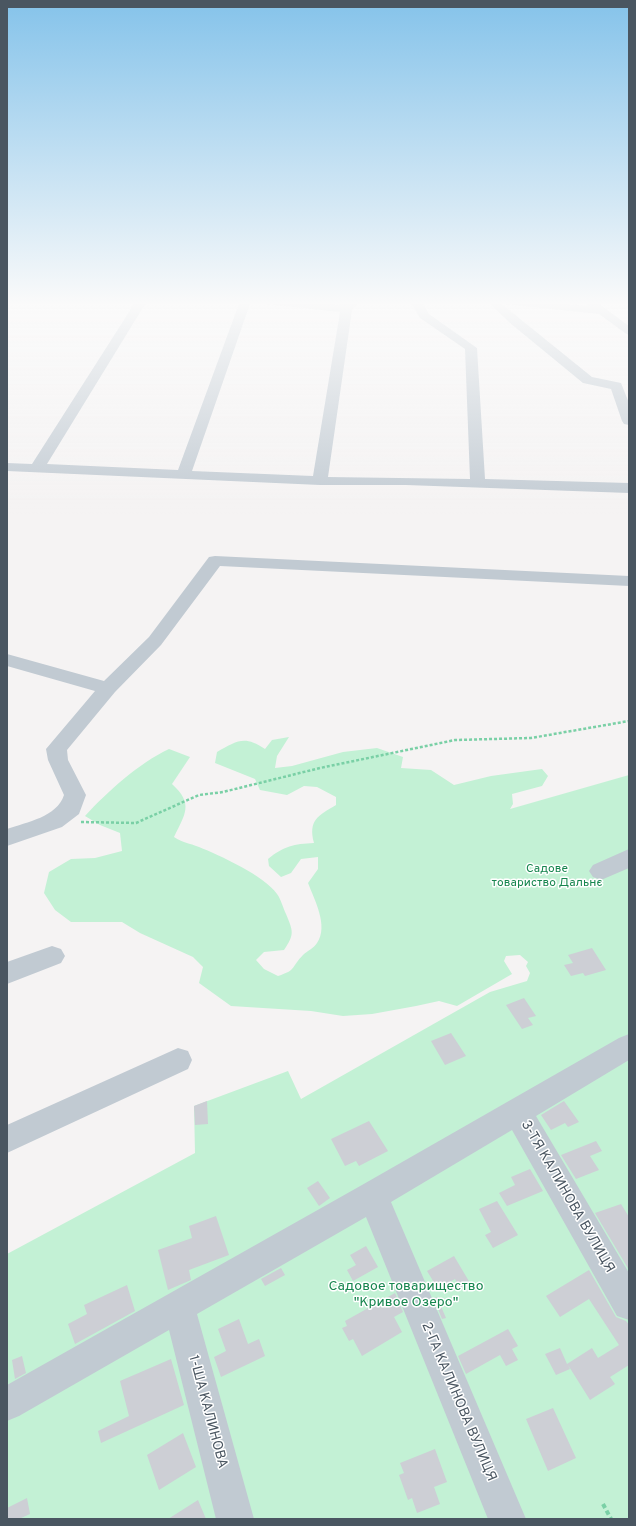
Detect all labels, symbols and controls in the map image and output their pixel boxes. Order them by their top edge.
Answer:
park label: Садове товариство Дальнє [492,863,602,891]
street label: 3-ТЯ КАЛИНОВА ВУЛИЦЯ [516,1118,618,1276]
park label: Садовое товарищество "Кривое Озеро" [328,1279,484,1312]
street label: 2-ГА КАЛИНОВА ВУЛИЦЯ [417,1320,499,1484]
street label: 1-ША КАЛИНОВА [184,1354,230,1470]

